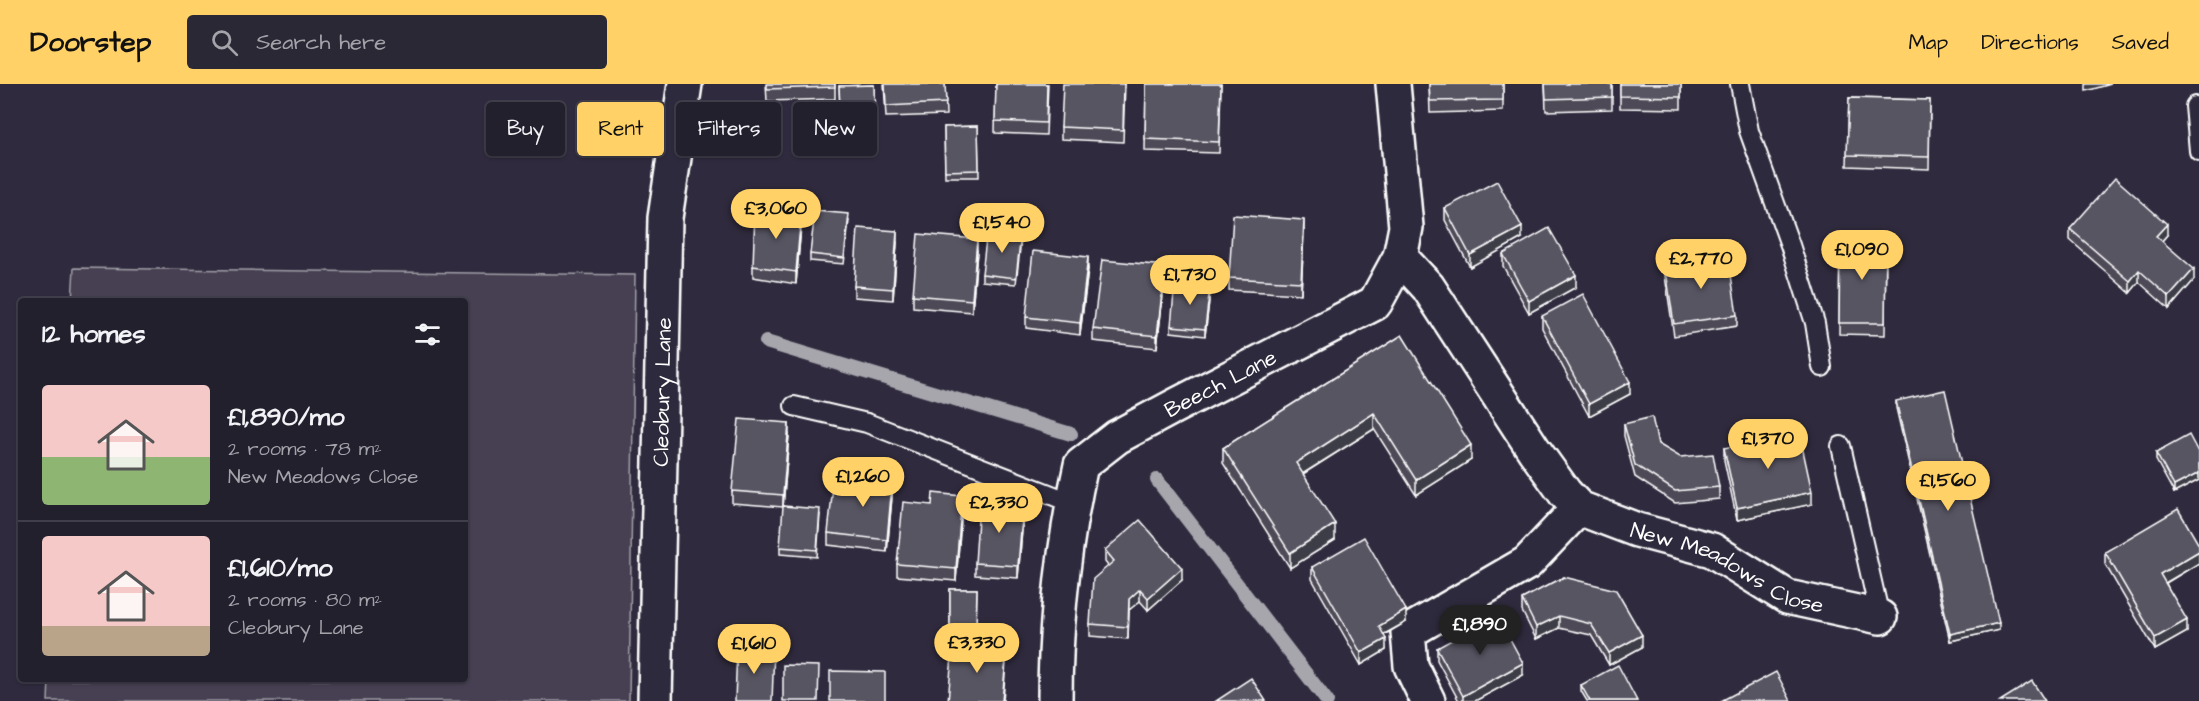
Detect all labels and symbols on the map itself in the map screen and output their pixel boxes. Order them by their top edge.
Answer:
pin: £3,060 [727,189,825,240]
pin: £1,540 [953,203,1051,254]
pin: £1,090 [1813,230,1911,281]
pin: £2,770 [1652,239,1750,290]
pin: £1,730 [1141,255,1239,306]
street label: Cleobury Lane [646,317,680,467]
street label: Beech Lane [1159,342,1282,426]
pin: £1,370 [1719,419,1817,470]
pin: £1,260 [814,457,912,508]
pin: £1,560 [1899,461,1997,512]
pin: £2,330 [950,483,1048,534]
street label: New Meadows Close [1627,515,1826,621]
pin: £1,890 [1431,605,1529,656]
pin: £3,330 [928,623,1026,674]
pin: £1,610 [705,624,803,675]

